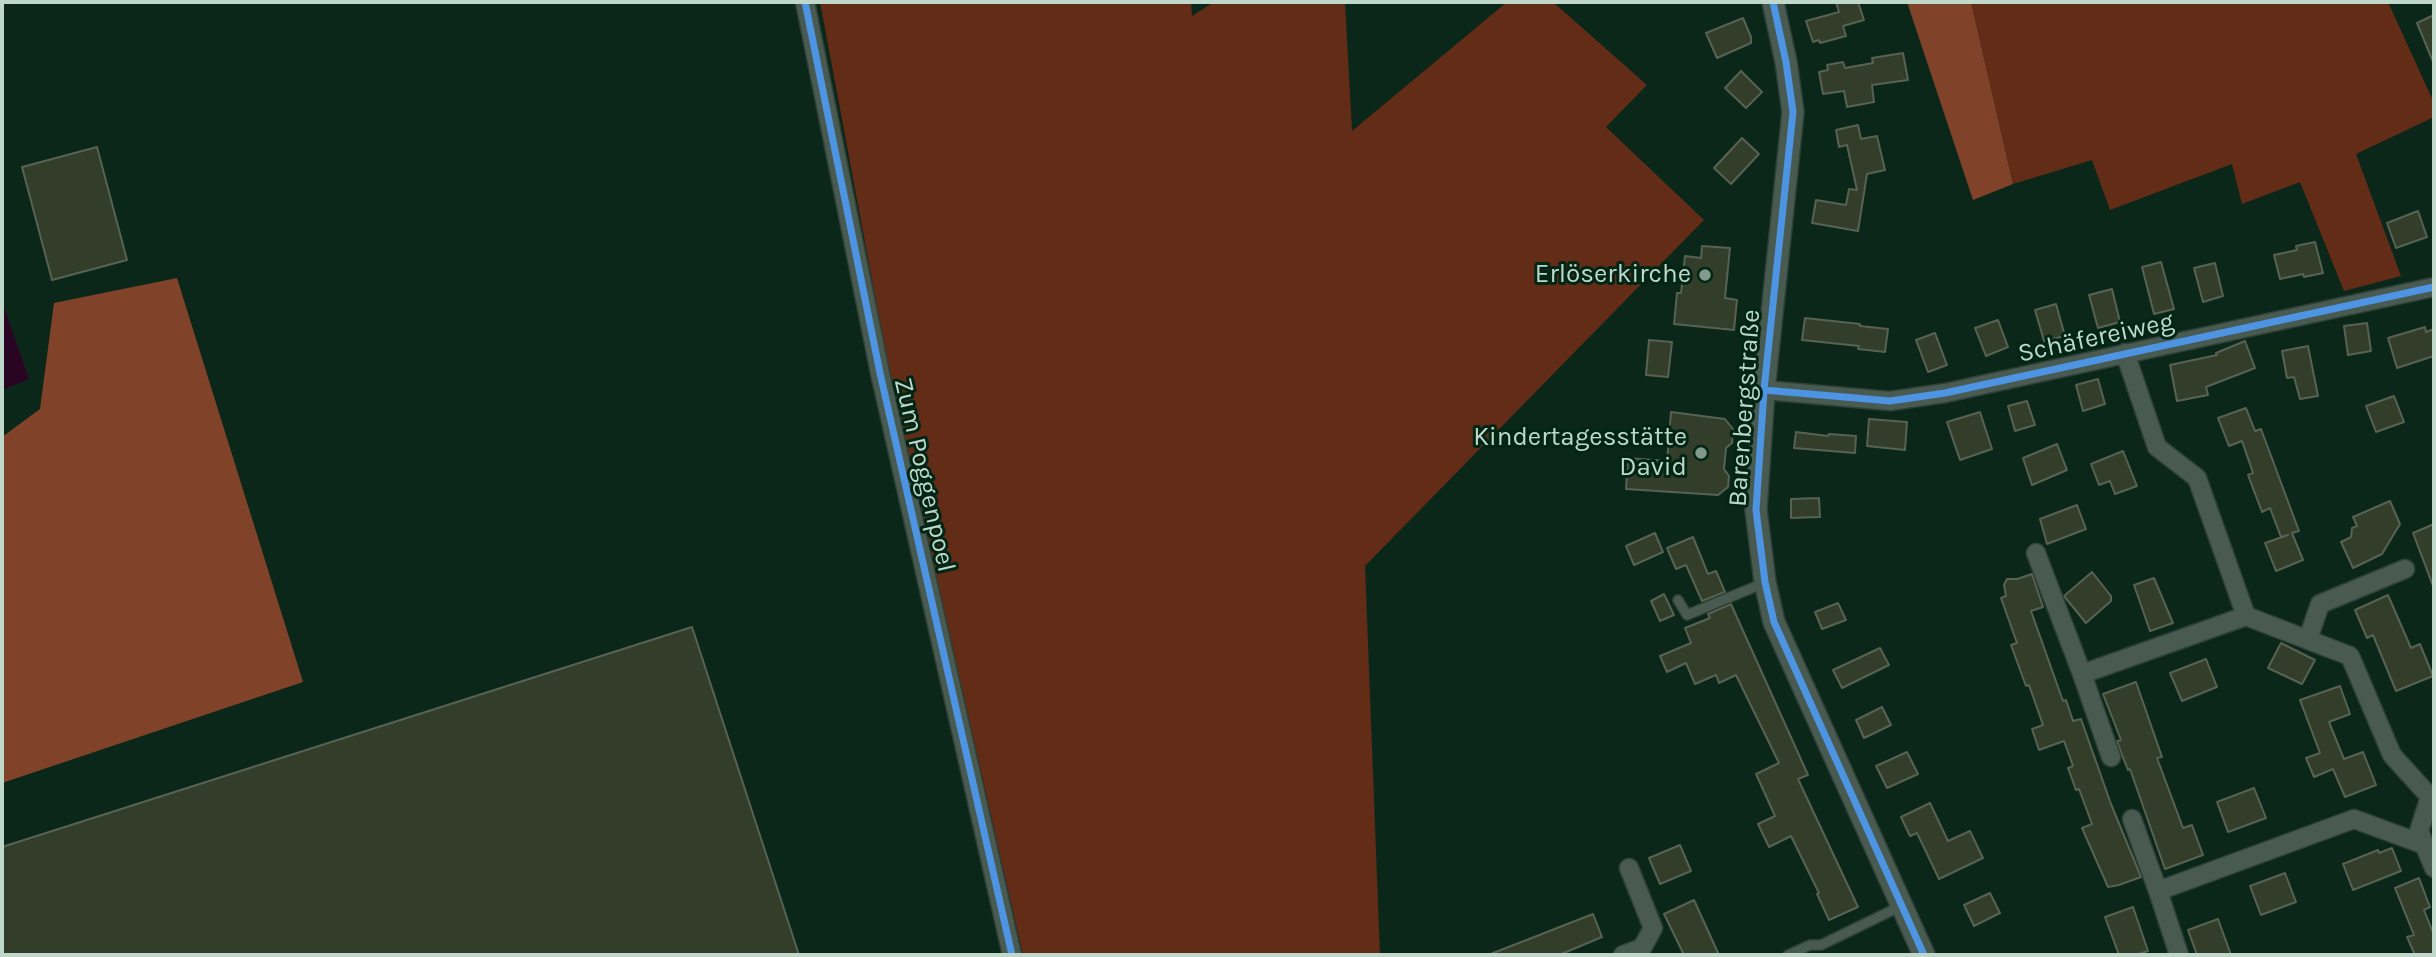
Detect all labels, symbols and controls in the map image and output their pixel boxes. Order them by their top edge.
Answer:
place label: Erlöserkirche [1535,259,1691,291]
marker: Erlöserkirche [1697,267,1713,283]
street label: Schäfereiweg [2015,306,2177,370]
street label: Barenbergstraße [1723,308,1767,508]
street label: Zum Poggenpoel [886,375,962,575]
place label: Kindertagesstätte David [1473,422,1687,484]
marker: Kindertagesstätte David [1693,445,1709,461]

